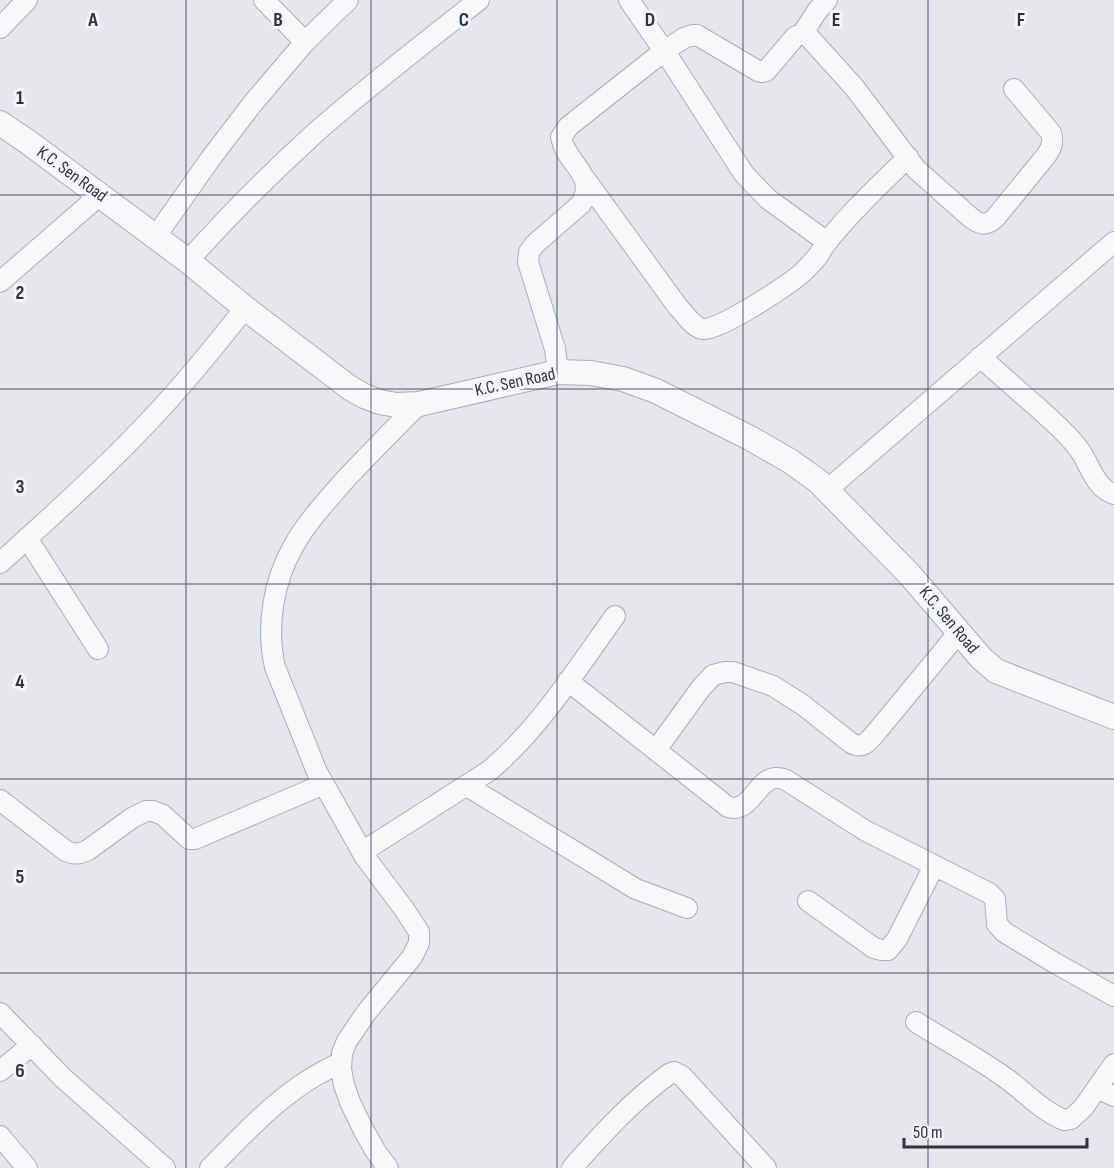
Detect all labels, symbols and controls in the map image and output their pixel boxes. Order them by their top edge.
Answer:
text: A [87,8,98,32]
text: B [273,8,283,32]
text: C [459,8,469,32]
text: D [645,8,655,32]
text: E [832,8,840,32]
text: F [1017,8,1025,32]
text: 1 [16,86,24,110]
street label: K.C. Sen Road [33,141,111,207]
text: 2 [16,281,24,305]
street label: K.C. Sen Road [473,363,557,401]
text: 3 [16,475,25,499]
street label: K.C. Sen Road [915,582,983,658]
text: 4 [15,670,25,694]
text: 5 [16,865,25,889]
text: 6 [15,1059,25,1083]
scale bar [904,1111,1087,1149]
text: 50 m [913,1122,943,1143]

